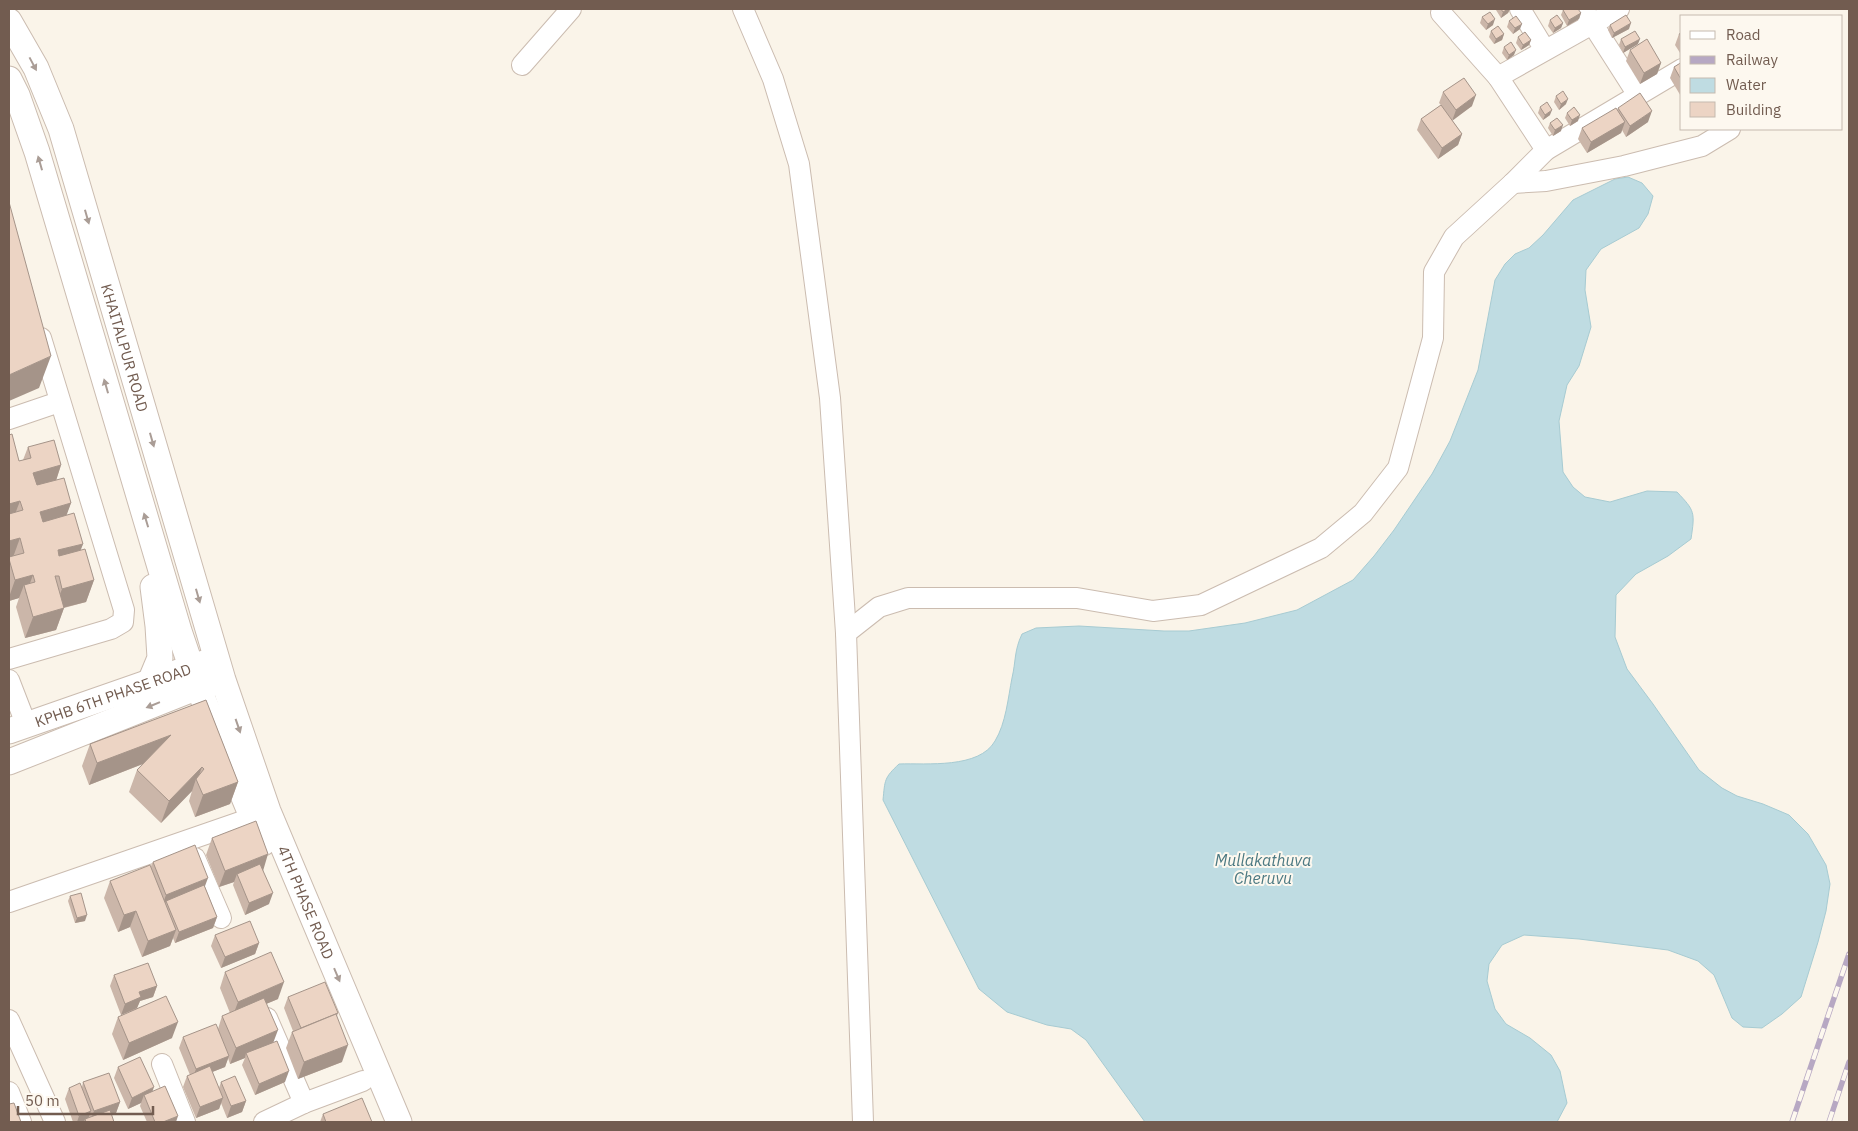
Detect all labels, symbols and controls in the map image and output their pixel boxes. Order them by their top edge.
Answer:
legend [1680,15,1843,130]
text: Road [1726,25,1761,44]
text: Railway [1726,50,1779,69]
one-way arrow [29,56,37,71]
text: Water [1726,75,1767,94]
text: Building [1726,100,1781,119]
one-way arrow [36,156,44,171]
one-way arrow [83,209,91,224]
street label: KHAITALPUR ROAD [97,281,153,414]
one-way arrow [102,379,110,394]
one-way arrow [148,432,156,447]
one-way arrow [141,513,149,528]
one-way arrow [194,588,202,603]
street label: KPHB 6TH PHASE ROAD [32,659,194,731]
one-way arrow [145,701,160,709]
one-way arrow [235,719,243,734]
street label: 4TH PHASE ROAD [274,843,339,962]
water label: Mullakathuva Cheruvu [1215,850,1311,888]
one-way arrow [333,968,341,982]
scale bar [18,1084,152,1116]
text: 50 m [25,1091,60,1110]

